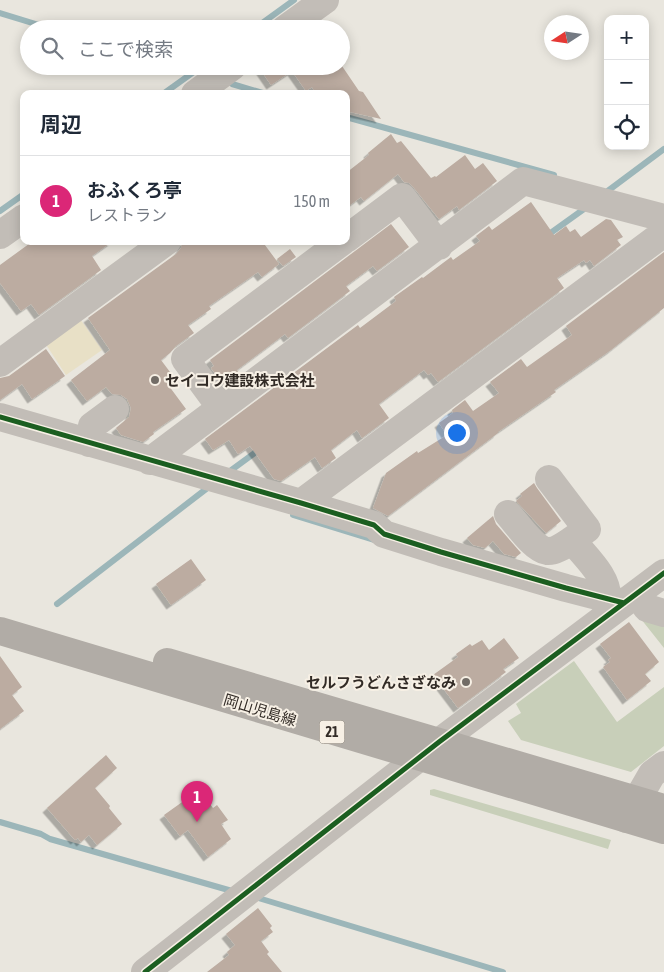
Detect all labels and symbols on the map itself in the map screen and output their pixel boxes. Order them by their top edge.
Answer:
north arrow [544,15,589,60]
place label: セイコウ建設株式会社 [165,372,314,389]
marker: セイコウ建設株式会社 [149,374,161,386]
your location [444,420,470,446]
place label: セルフうどんさざなみ [306,674,456,691]
marker: セルフうどんさざなみ [460,676,472,688]
street label: 岡山児島線 [222,691,298,729]
road number: 21 [320,720,344,744]
pin: 1 [181,781,213,822]

